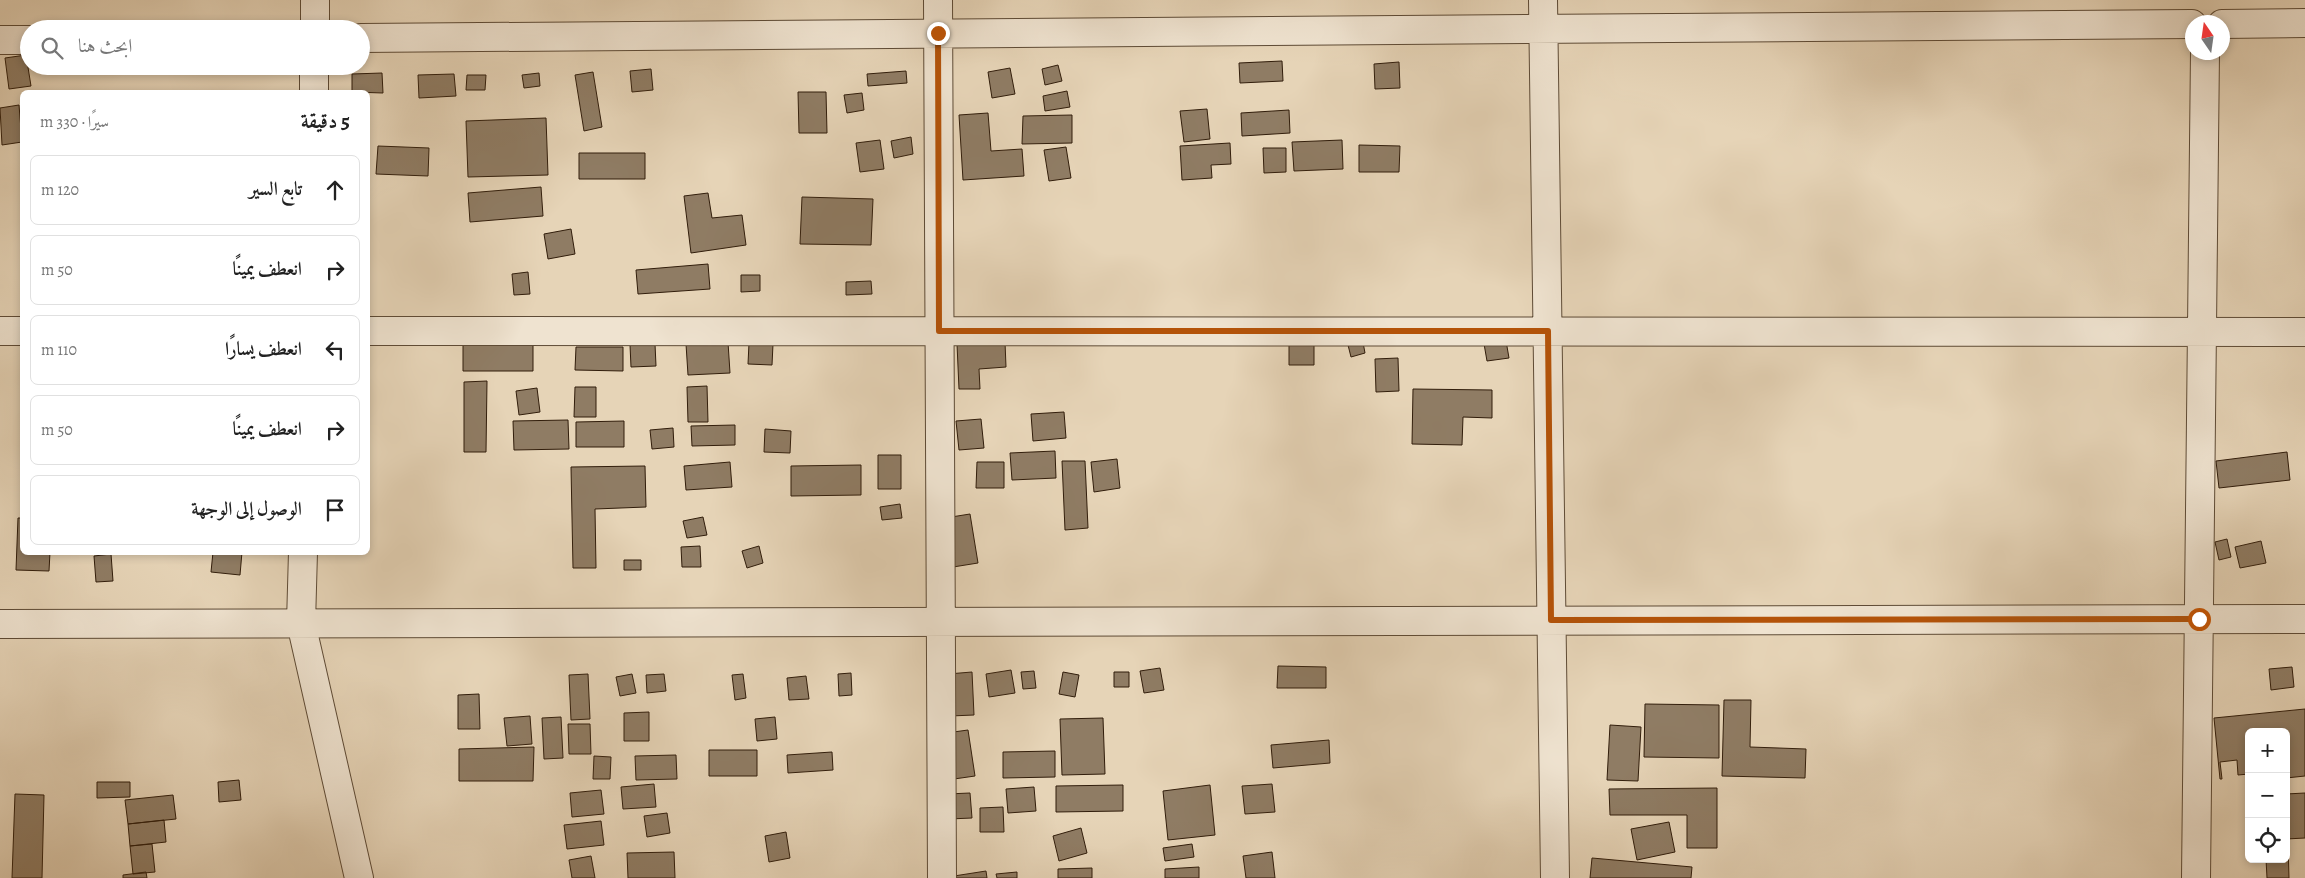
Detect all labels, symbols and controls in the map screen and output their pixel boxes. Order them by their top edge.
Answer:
north arrow [2185,15,2230,60]
search box [20,20,370,75]
route end [927,22,950,45]
text: ابحث هنا [78,33,132,59]
icon: search [38,34,66,62]
text: 5 دقيقة [301,107,350,135]
text: سيرًا · 330 m [40,111,109,133]
text: تابع السير [249,176,302,202]
icon: ahead [321,176,349,204]
text: 120 m [41,179,79,201]
text: انعطف يمينًا [232,256,302,282]
icon: right [321,256,349,284]
text: 50 m [41,259,73,281]
text: انعطف يسارًا [225,336,302,362]
icon: left [321,336,349,364]
text: 110 m [41,339,77,361]
text: انعطف يمينًا [232,416,302,442]
icon: right [321,416,349,444]
text: 50 m [41,419,73,441]
text: الوصول إلى الوجهة [191,496,302,522]
icon: arrive [321,496,349,524]
route start [2188,608,2211,631]
map controls [2245,728,2290,863]
button: + [2245,728,2290,773]
button: − [2245,773,2290,818]
button: locate [2245,818,2290,863]

